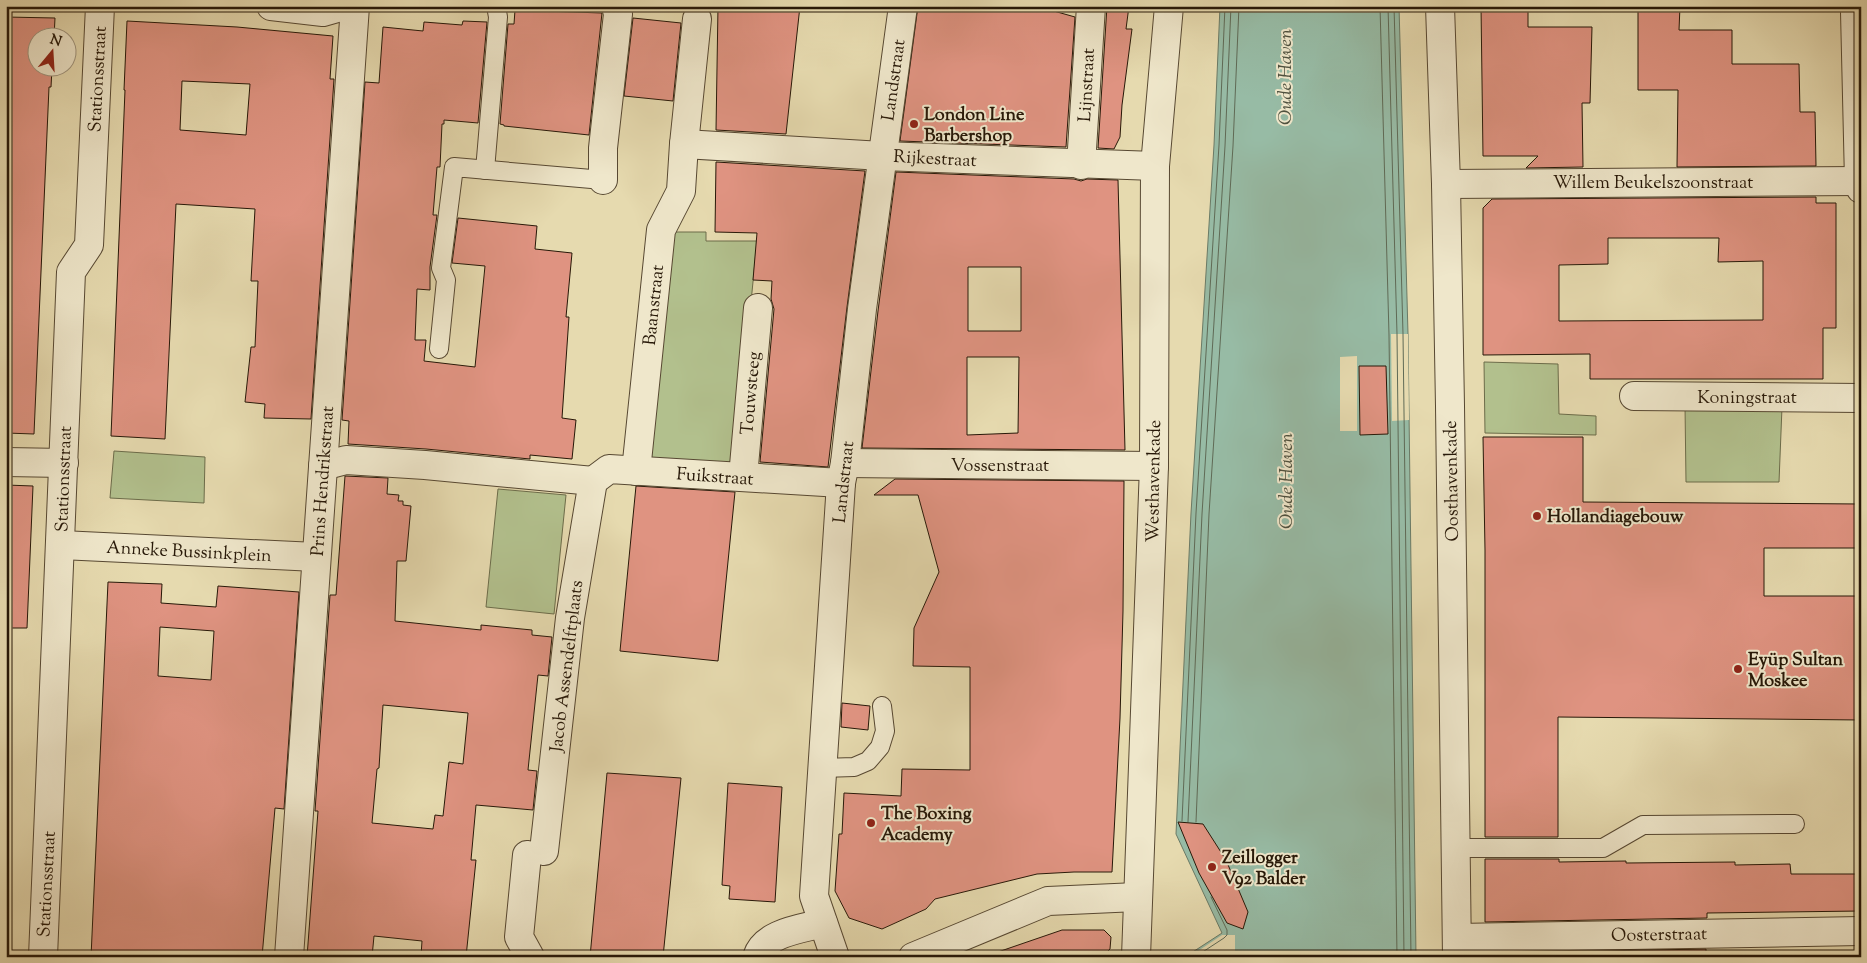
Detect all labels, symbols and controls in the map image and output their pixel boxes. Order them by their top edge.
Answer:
street label: Stationsstraat [83,25,115,133]
north arrow [28,28,78,78]
water label: Oude Haven [1273,29,1300,125]
text: N [47,30,64,53]
street label: Landstraat [876,38,914,123]
street label: Lijnstraat [1073,47,1103,123]
place label: London Line Barbershop [924,103,1025,150]
marker: London Line Barbershop [908,118,920,130]
street label: Rijkestraat [893,145,977,175]
street label: Willem Beukelszoonstraat [1553,171,1753,197]
street label: Baanstraat [638,264,672,347]
street label: Touwsteeg [735,350,769,436]
street label: Koningstraat [1697,386,1797,412]
street label: Prins Hendrikstraat [306,405,342,557]
street label: Westhavenkade [1141,420,1169,543]
street label: Oosthavenkade [1439,420,1467,542]
street label: Stationsstraat [50,426,80,533]
water label: Oude Haven [1274,433,1301,529]
street label: Landstraat [828,440,862,525]
street label: Vossenstraat [951,454,1049,480]
street label: Fuikstraat [675,462,754,494]
place label: Hollandiagebouw [1547,505,1684,531]
marker: Hollandiagebouw [1531,510,1543,522]
street label: Anneke Bussinkplein [105,536,273,570]
street label: Jacob Assendelftplaats [544,579,591,754]
place label: Eyüp Sultan Moskee [1748,648,1843,695]
marker: Eyüp Sultan Moskee [1732,663,1744,675]
place label: The Boxing Academy [881,802,972,849]
marker: The Boxing Academy [865,817,877,829]
street label: Stationsstraat [32,830,64,938]
place label: Zeillogger V92 Balder [1222,846,1306,893]
marker: Zeillogger V92 Balder [1206,861,1218,873]
street label: Oosterstraat [1611,922,1707,950]

